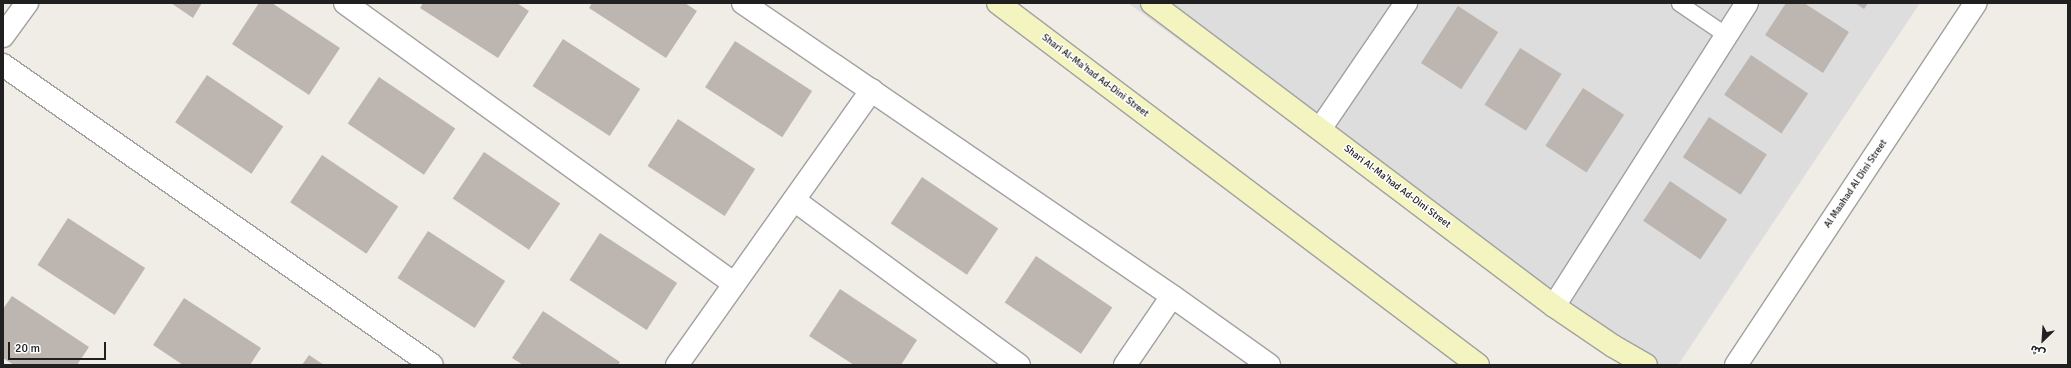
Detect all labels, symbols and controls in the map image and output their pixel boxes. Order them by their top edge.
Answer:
street label: Shari Al-Ma'had Ad-Dini Street [1039,32,1151,120]
street label: Al Maahad Al Dini Street [1822,137,1890,231]
street label: Shari Al-Ma'had Ad-Dini Street [1341,143,1453,231]
north arrow [2023,320,2063,360]
scale bar [10,334,108,360]
text: 20 m [15,341,40,356]
text: ش [2028,342,2047,360]

